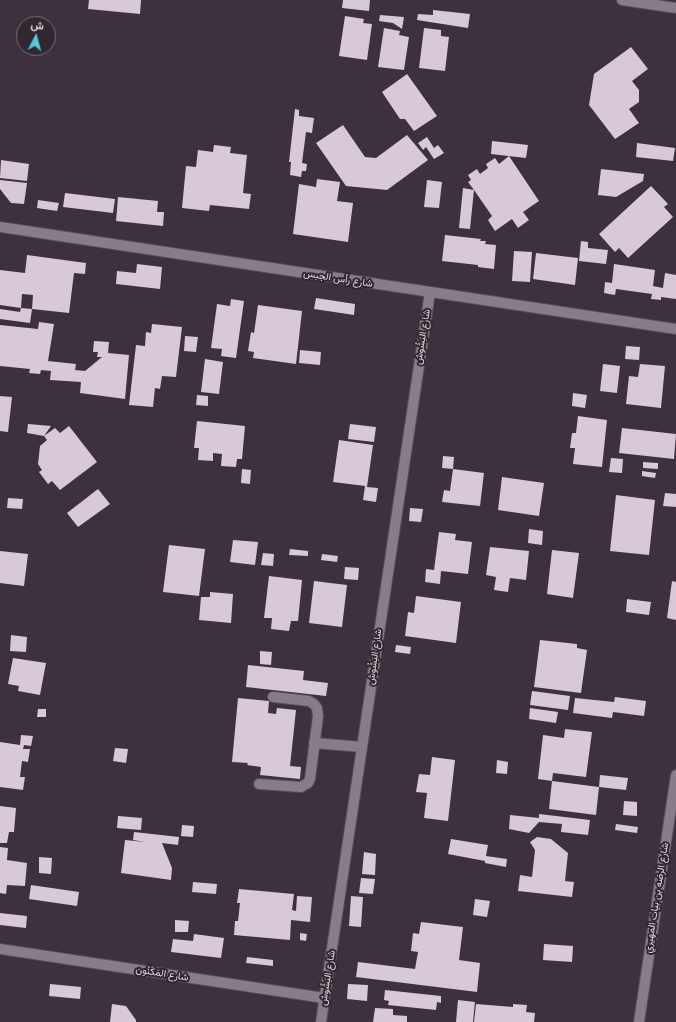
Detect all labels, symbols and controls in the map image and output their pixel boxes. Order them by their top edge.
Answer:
north arrow [16,16,56,56]
text: ش [30,16,45,34]
street label: شارع رأس الجبس [302,268,374,290]
street label: شارع البَشُوش [413,308,433,366]
street label: شارع البَشُوش [365,628,385,686]
street label: شارع الرضه بن بيات المهيري [642,842,672,954]
street label: شارع البَشُوش [318,949,338,1007]
street label: شارع المَكْنُون [135,964,189,984]

